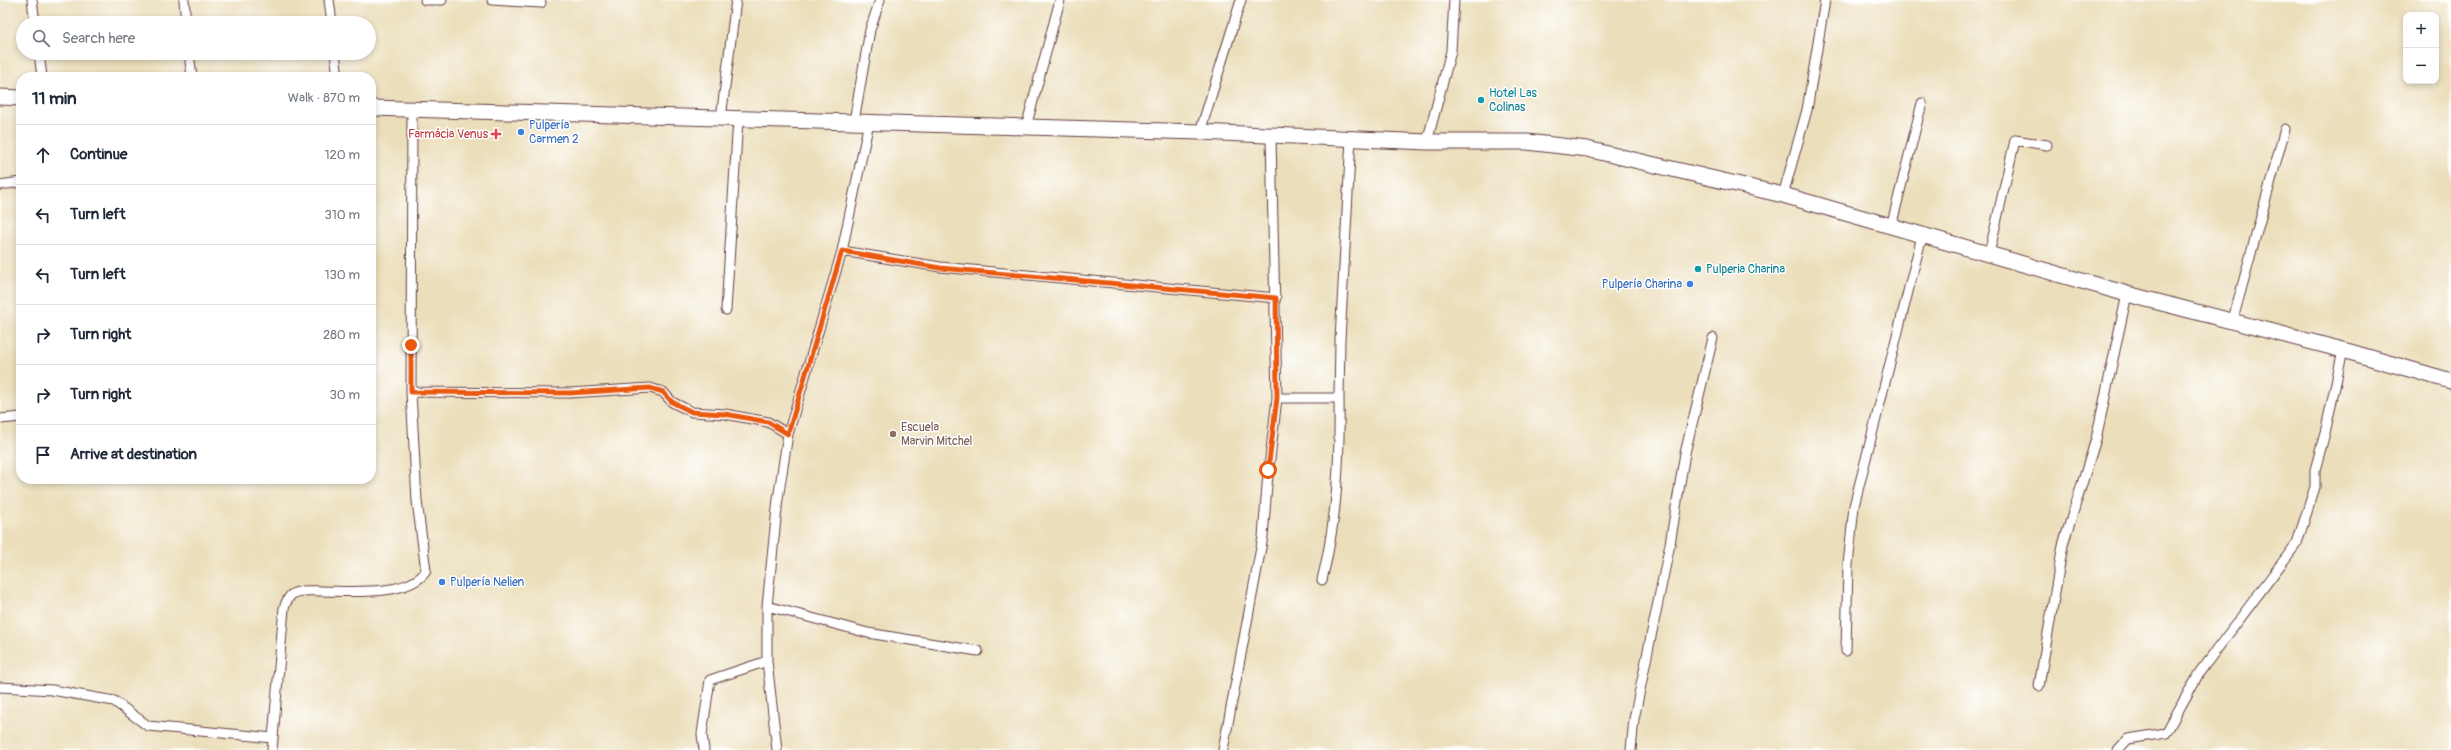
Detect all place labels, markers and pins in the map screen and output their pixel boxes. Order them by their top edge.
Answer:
place label: Hotel Las Colinas [1489,86,1538,115]
marker: Hotel Las Colinas [1476,95,1486,105]
place label: Pulpería Carmen 2 [529,118,579,147]
place label: Farmácia Venus [408,127,489,142]
marker: Pulpería Carmen 2 [516,127,526,137]
marker: Farmácia Venus [491,129,501,139]
place label: Pulperia Charina [1706,262,1785,277]
marker: Pulperia Charina [1693,264,1703,274]
place label: Pulpería Charina [1602,277,1682,292]
marker: Pulpería Charina [1685,279,1695,289]
place label: Escuela Marvin Mitchel [901,420,973,449]
marker: Escuela Marvin Mitchel [888,429,898,439]
place label: Pulpería Nelien [450,575,525,590]
marker: Pulpería Nelien [437,577,447,587]

